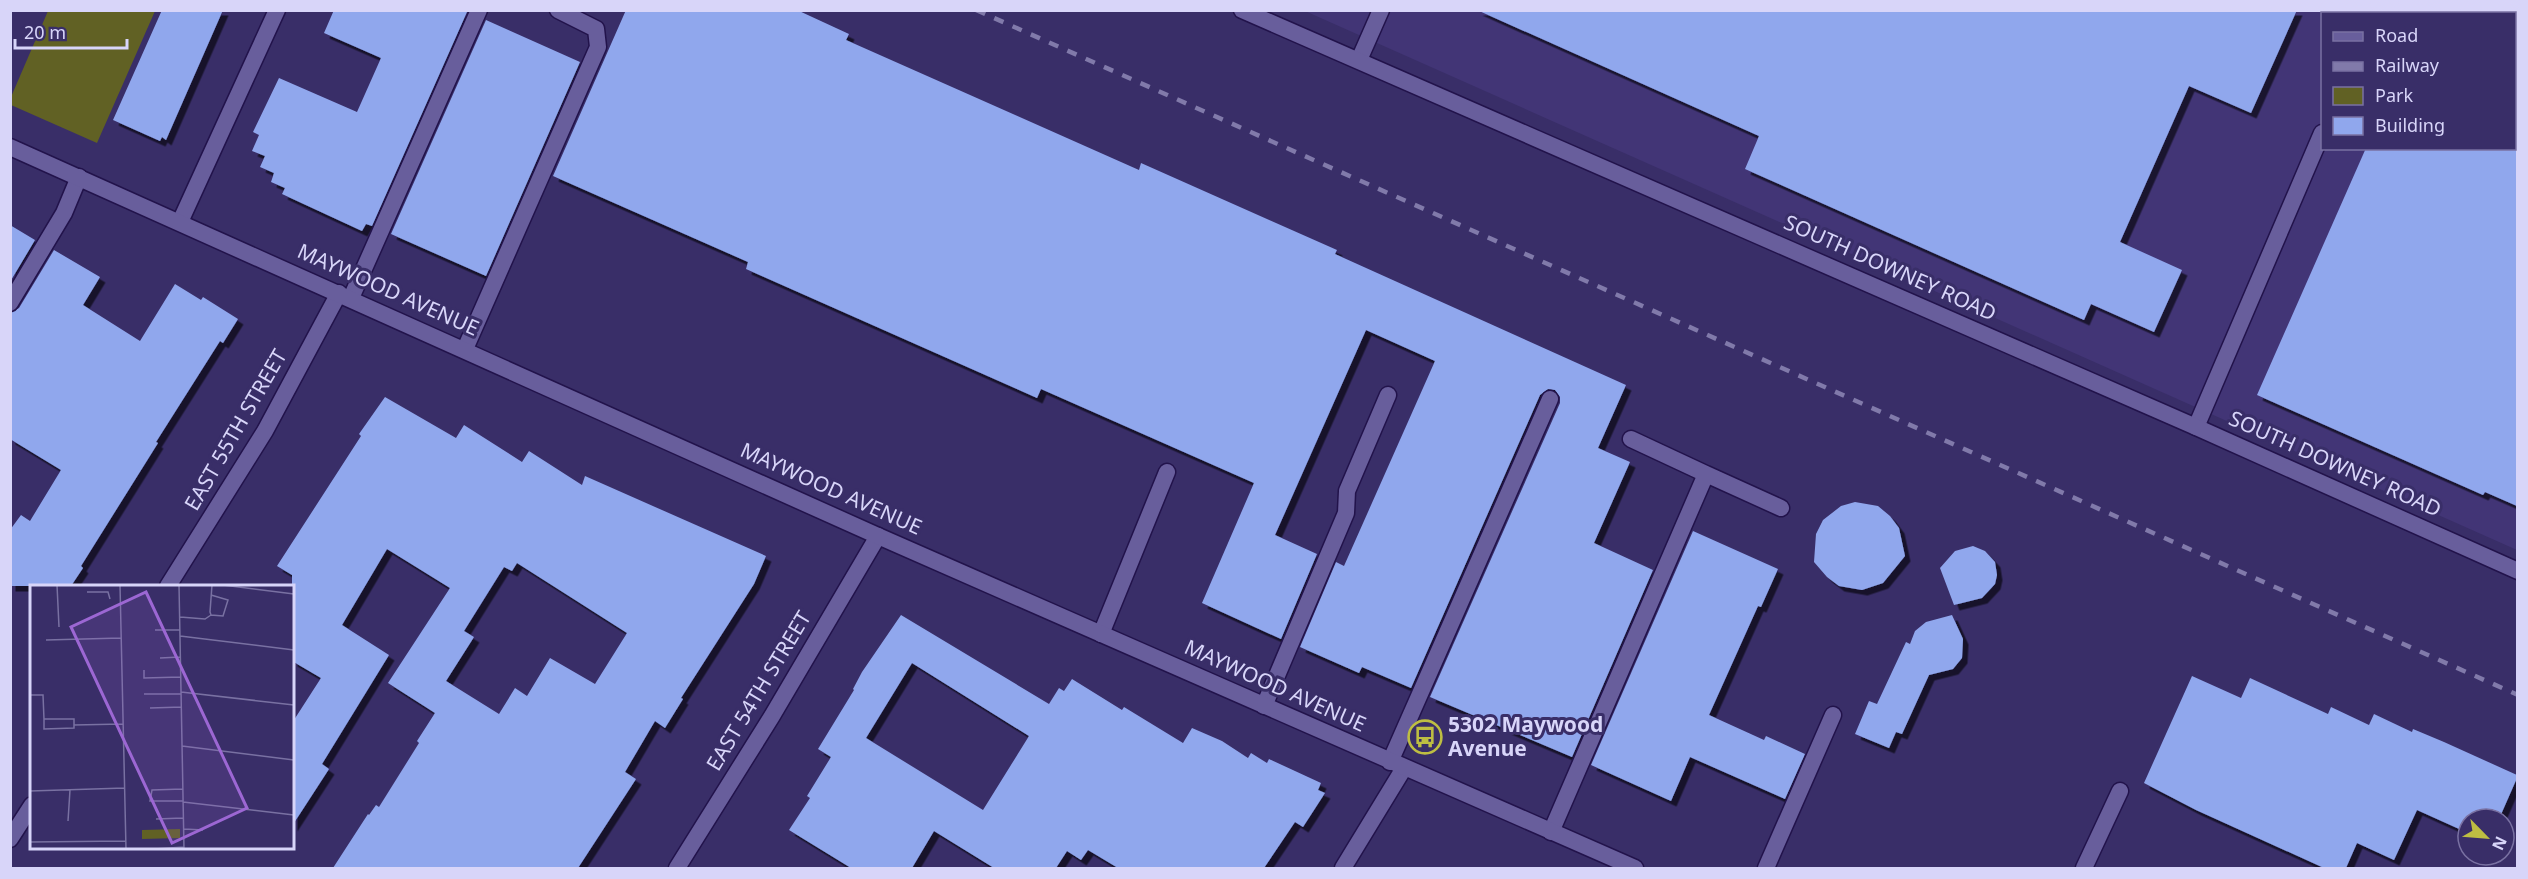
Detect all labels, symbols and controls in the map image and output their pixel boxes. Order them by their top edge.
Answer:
scale bar [15,12,128,50]
legend [2321,12,2516,150]
text: 20 m [24,20,66,44]
text: Road [2375,23,2418,47]
text: Railway [2375,53,2440,77]
text: Park [2375,83,2413,107]
text: Building [2375,113,2445,137]
street label: SOUTH DOWNEY ROAD [1780,208,2001,327]
street label: MAYWOOD AVENUE [293,236,484,342]
street label: EAST 55TH STREET [178,344,293,515]
street label: SOUTH DOWNEY ROAD [2225,404,2446,523]
street label: MAYWOOD AVENUE [736,435,927,541]
inset map [30,585,294,849]
street label: EAST 54TH STREET [699,605,817,776]
street label: MAYWOOD AVENUE [1180,632,1371,738]
place label: 5302 Maywood Avenue [1448,710,1603,762]
bus stop icon: 5302 Maywood Avenue [1407,719,1443,755]
north arrow [2456,807,2516,867]
text: N [2487,833,2512,854]

